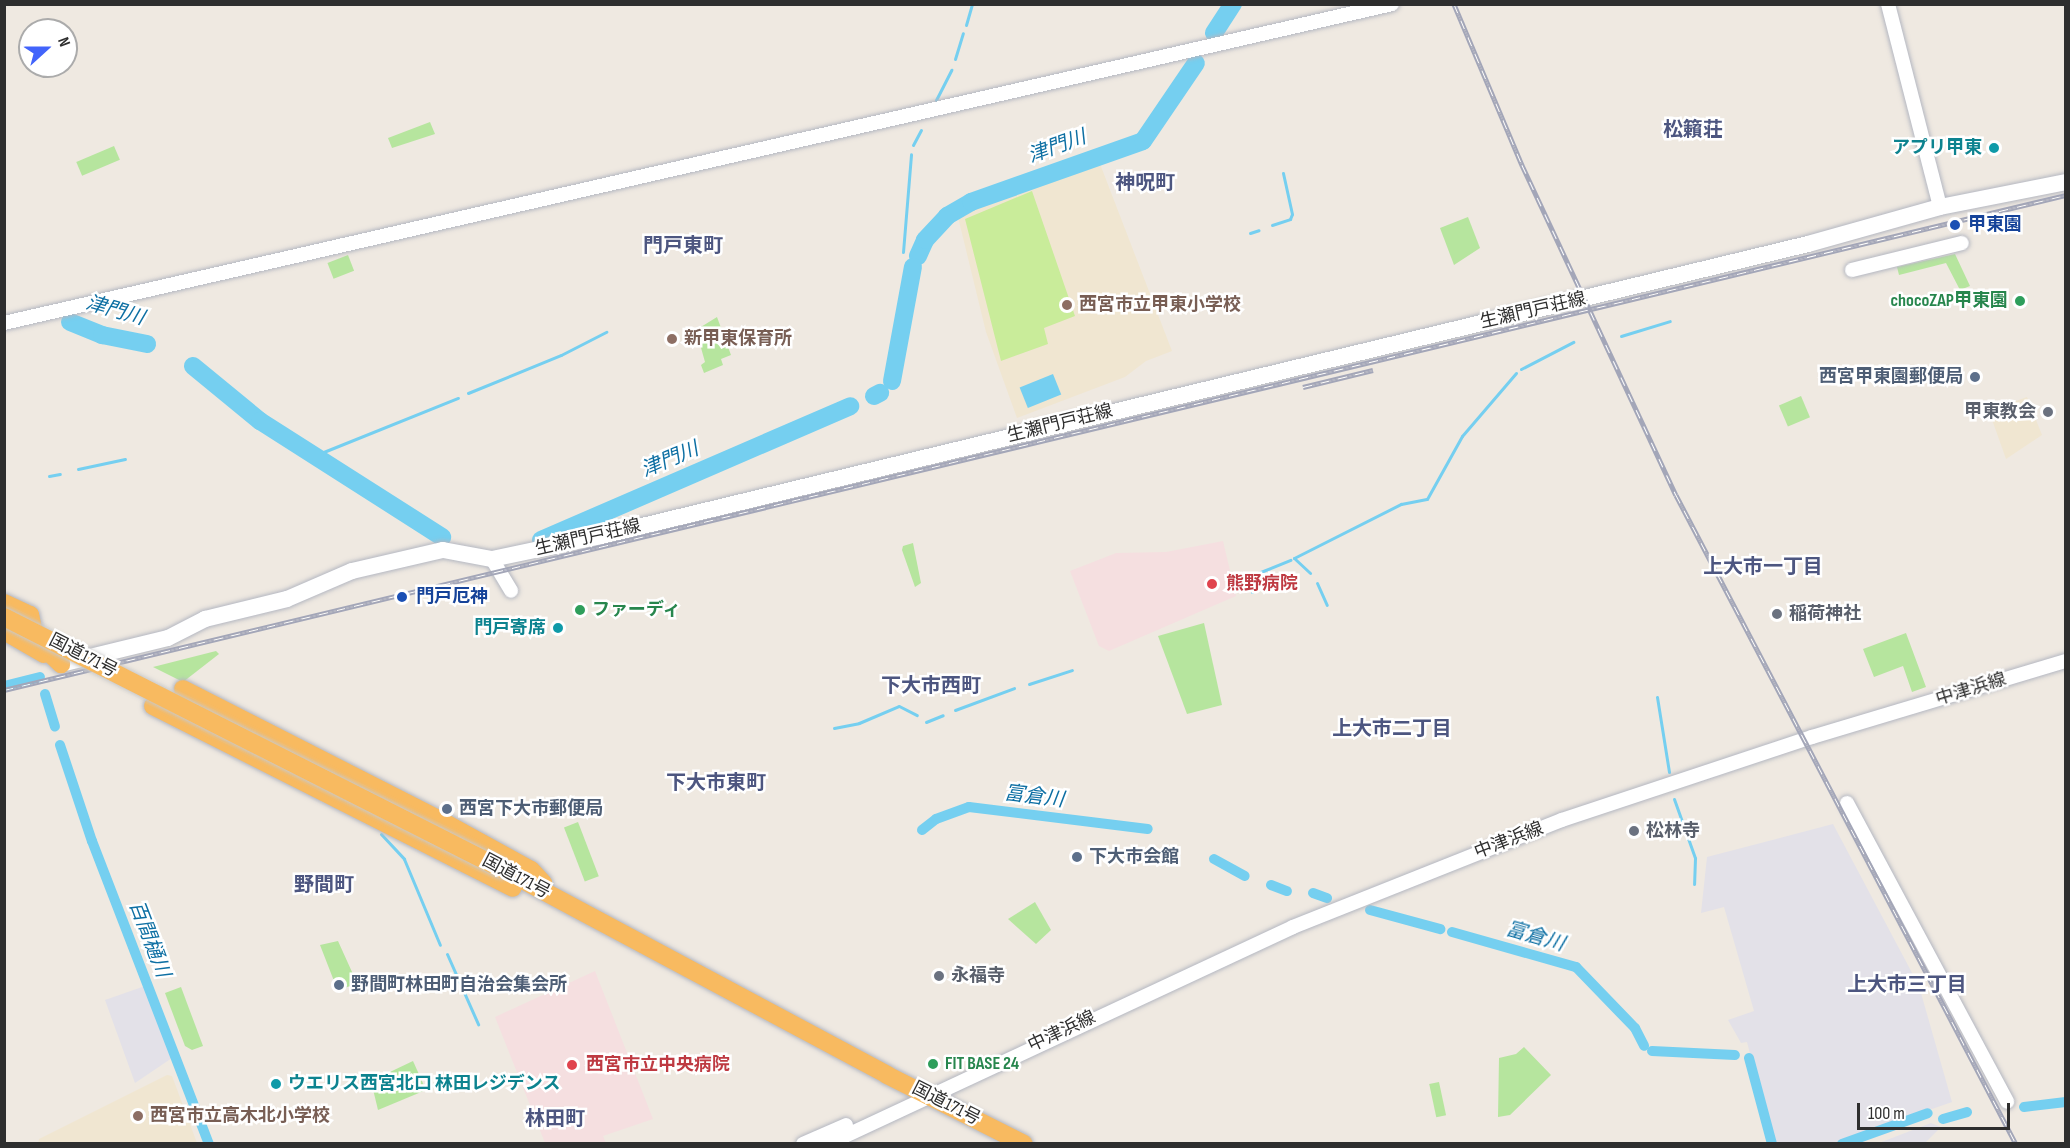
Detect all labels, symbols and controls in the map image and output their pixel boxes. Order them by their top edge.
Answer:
north arrow [18,18,78,78]
text: N [53,35,74,49]
district label: 松籟荘 [1663,118,1723,142]
water label: 津門川 [1025,125,1089,169]
place label: アプリ甲東 [1892,137,1982,159]
marker: アプリ甲東 [1987,141,2001,155]
district label: 神呪町 [1115,171,1175,195]
place label: 甲東園 [1968,214,2022,236]
marker: 甲東園 [1946,216,1964,234]
district label: 門戸東町 [643,234,723,258]
street label: 生瀬門戸荘線 [1478,288,1588,334]
place label: chocoZAP甲東園 [1890,290,2008,312]
water label: 津門川 [83,291,147,331]
place label: 西宮市立甲東小学校 [1079,294,1241,316]
marker: chocoZAP甲東園 [2013,294,2027,308]
marker: 西宮市立甲東小学校 [1060,298,1074,312]
place label: 新甲東保育所 [684,328,792,350]
marker: 新甲東保育所 [665,332,679,346]
place label: 西宮甲東園郵便局 [1819,366,1963,388]
marker: 西宮甲東園郵便局 [1968,370,1982,384]
street label: 生瀬門戸荘線 [1005,400,1115,448]
place label: 甲東教会 [1964,401,2036,423]
marker: 甲東教会 [2041,405,2055,419]
water label: 津門川 [638,437,702,483]
street label: 生瀬門戸荘線 [533,515,643,561]
district label: 上大市一丁目 [1703,555,1823,579]
place label: 熊野病院 [1226,573,1298,595]
marker: 熊野病院 [1203,575,1221,593]
place label: 門戸厄神 [416,586,488,608]
marker: 門戸厄神 [393,588,411,606]
place label: ファーディ [592,599,682,621]
marker: ファーディ [573,603,587,617]
place label: 稲荷神社 [1789,603,1861,625]
marker: 稲荷神社 [1770,607,1784,621]
place label: 門戸寄席 [474,617,546,639]
marker: 門戸寄席 [551,621,565,635]
street label: 国道171号 [45,630,121,682]
street label: 中津浜線 [1933,669,2009,711]
district label: 下大市西町 [881,674,981,698]
district label: 上大市二丁目 [1332,717,1452,741]
district label: 下大市東町 [666,771,766,795]
water label: 富倉川 [1003,781,1065,813]
place label: 西宮下大市郵便局 [459,798,603,820]
marker: 西宮下大市郵便局 [440,802,454,816]
street label: 中津浜線 [1472,818,1546,864]
place label: 松林寺 [1646,820,1700,842]
marker: 松林寺 [1627,824,1641,838]
place label: 下大市会館 [1089,846,1179,868]
street label: 国道171号 [478,850,554,904]
marker: 下大市会館 [1070,850,1084,864]
district label: 野間町 [294,873,354,897]
water label: 百間樋川 [123,897,175,981]
water label: 富倉川 [1503,917,1567,957]
place label: 永福寺 [951,965,1005,987]
marker: 永福寺 [932,969,946,983]
district label: 上大市三丁目 [1847,973,1967,997]
place label: 野間町林田町自治会集会所 [351,974,567,996]
marker: 野間町林田町自治会集会所 [332,978,346,992]
street label: 中津浜線 [1025,1007,1099,1057]
place label: FIT BASE 24 [945,1053,1019,1075]
place label: 西宮市立中央病院 [586,1054,730,1076]
marker: 西宮市立中央病院 [563,1056,581,1074]
marker: FIT BASE 24 [926,1057,940,1071]
place label: ウエリス西宮北口 林田レジデンス [288,1073,561,1095]
marker: ウエリス西宮北口 林田レジデンス [269,1077,283,1091]
street label: 国道171号 [908,1078,984,1130]
scale bar [1860,1091,2013,1129]
text: 100 m [1868,1103,1905,1124]
place label: 西宮市立高木北小学校 [150,1105,330,1127]
district label: 林田町 [525,1107,585,1131]
marker: 西宮市立高木北小学校 [131,1109,145,1123]

